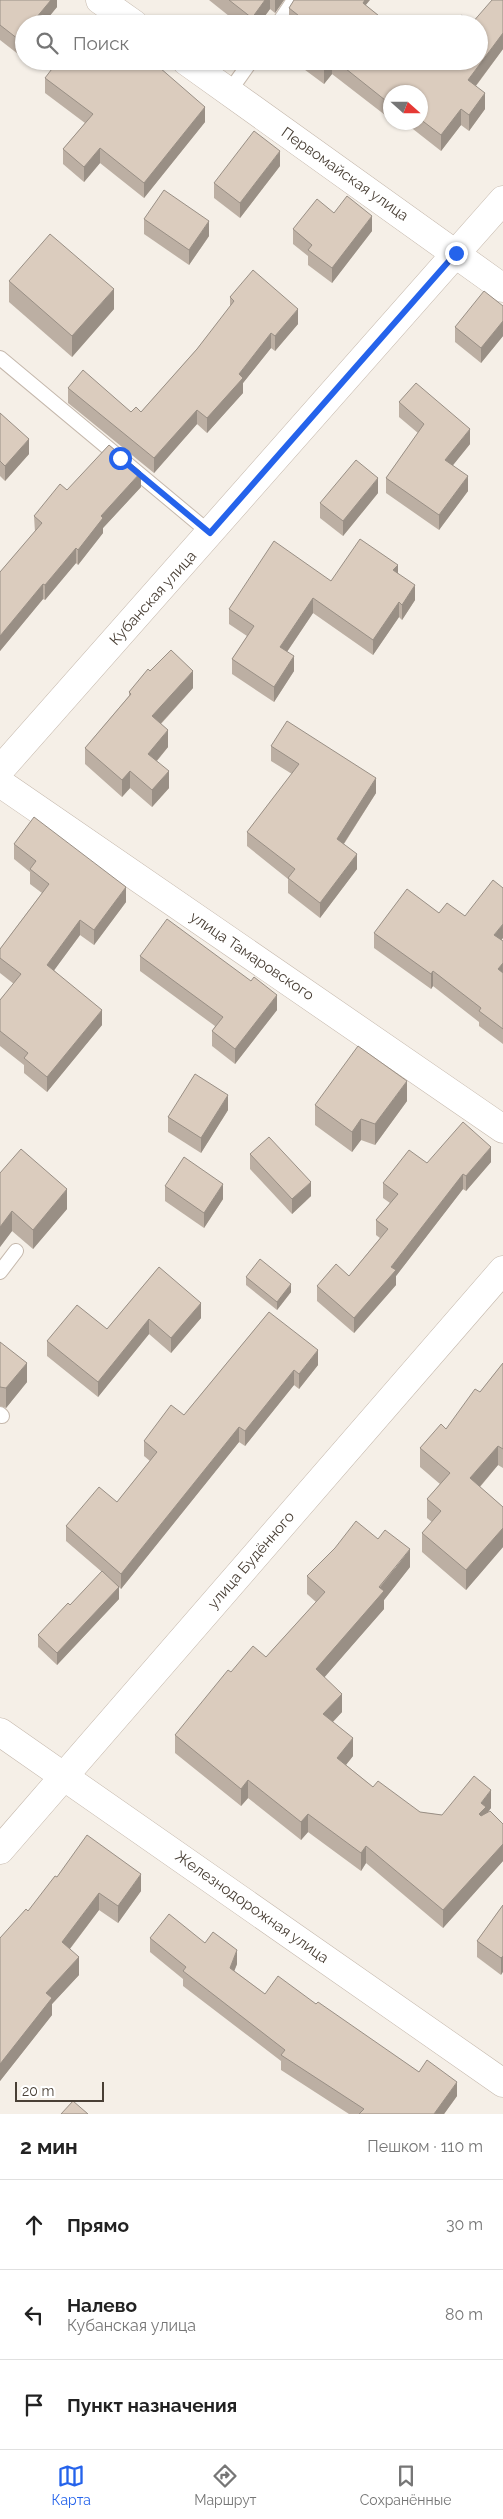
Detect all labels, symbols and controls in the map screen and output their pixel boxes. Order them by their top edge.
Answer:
search box [15,15,488,70]
icon: search [33,29,61,57]
text: Поиск [73,32,129,54]
north arrow [383,85,428,130]
street label: Первомайская улица [278,123,412,225]
route end [445,242,468,265]
route start [109,447,132,470]
street label: Кубанская улица [106,547,200,649]
street label: улица Тамаровского [186,908,318,1004]
street label: улица Будённого [204,1508,298,1612]
street label: Железнодорожная улица [172,1847,332,1967]
scale bar [15,2079,104,2102]
text: 20 m [22,2083,54,2099]
text: 2 мин [20,2134,78,2159]
text: Пешком · 110 m [367,2137,483,2156]
icon: ahead [20,2211,48,2239]
text: Прямо [67,2214,129,2236]
text: 30 m [446,2215,483,2234]
text: Налево [67,2294,137,2316]
icon: left [20,2301,48,2329]
text: 80 m [445,2305,483,2324]
text: Кубанская улица [67,2316,196,2335]
icon: arrive [20,2391,48,2419]
text: Пункт назначения [67,2394,237,2416]
tab: Карта [52,2462,91,2508]
tab: Маршрут [194,2462,257,2508]
tab: Сохранённые [360,2462,451,2508]

